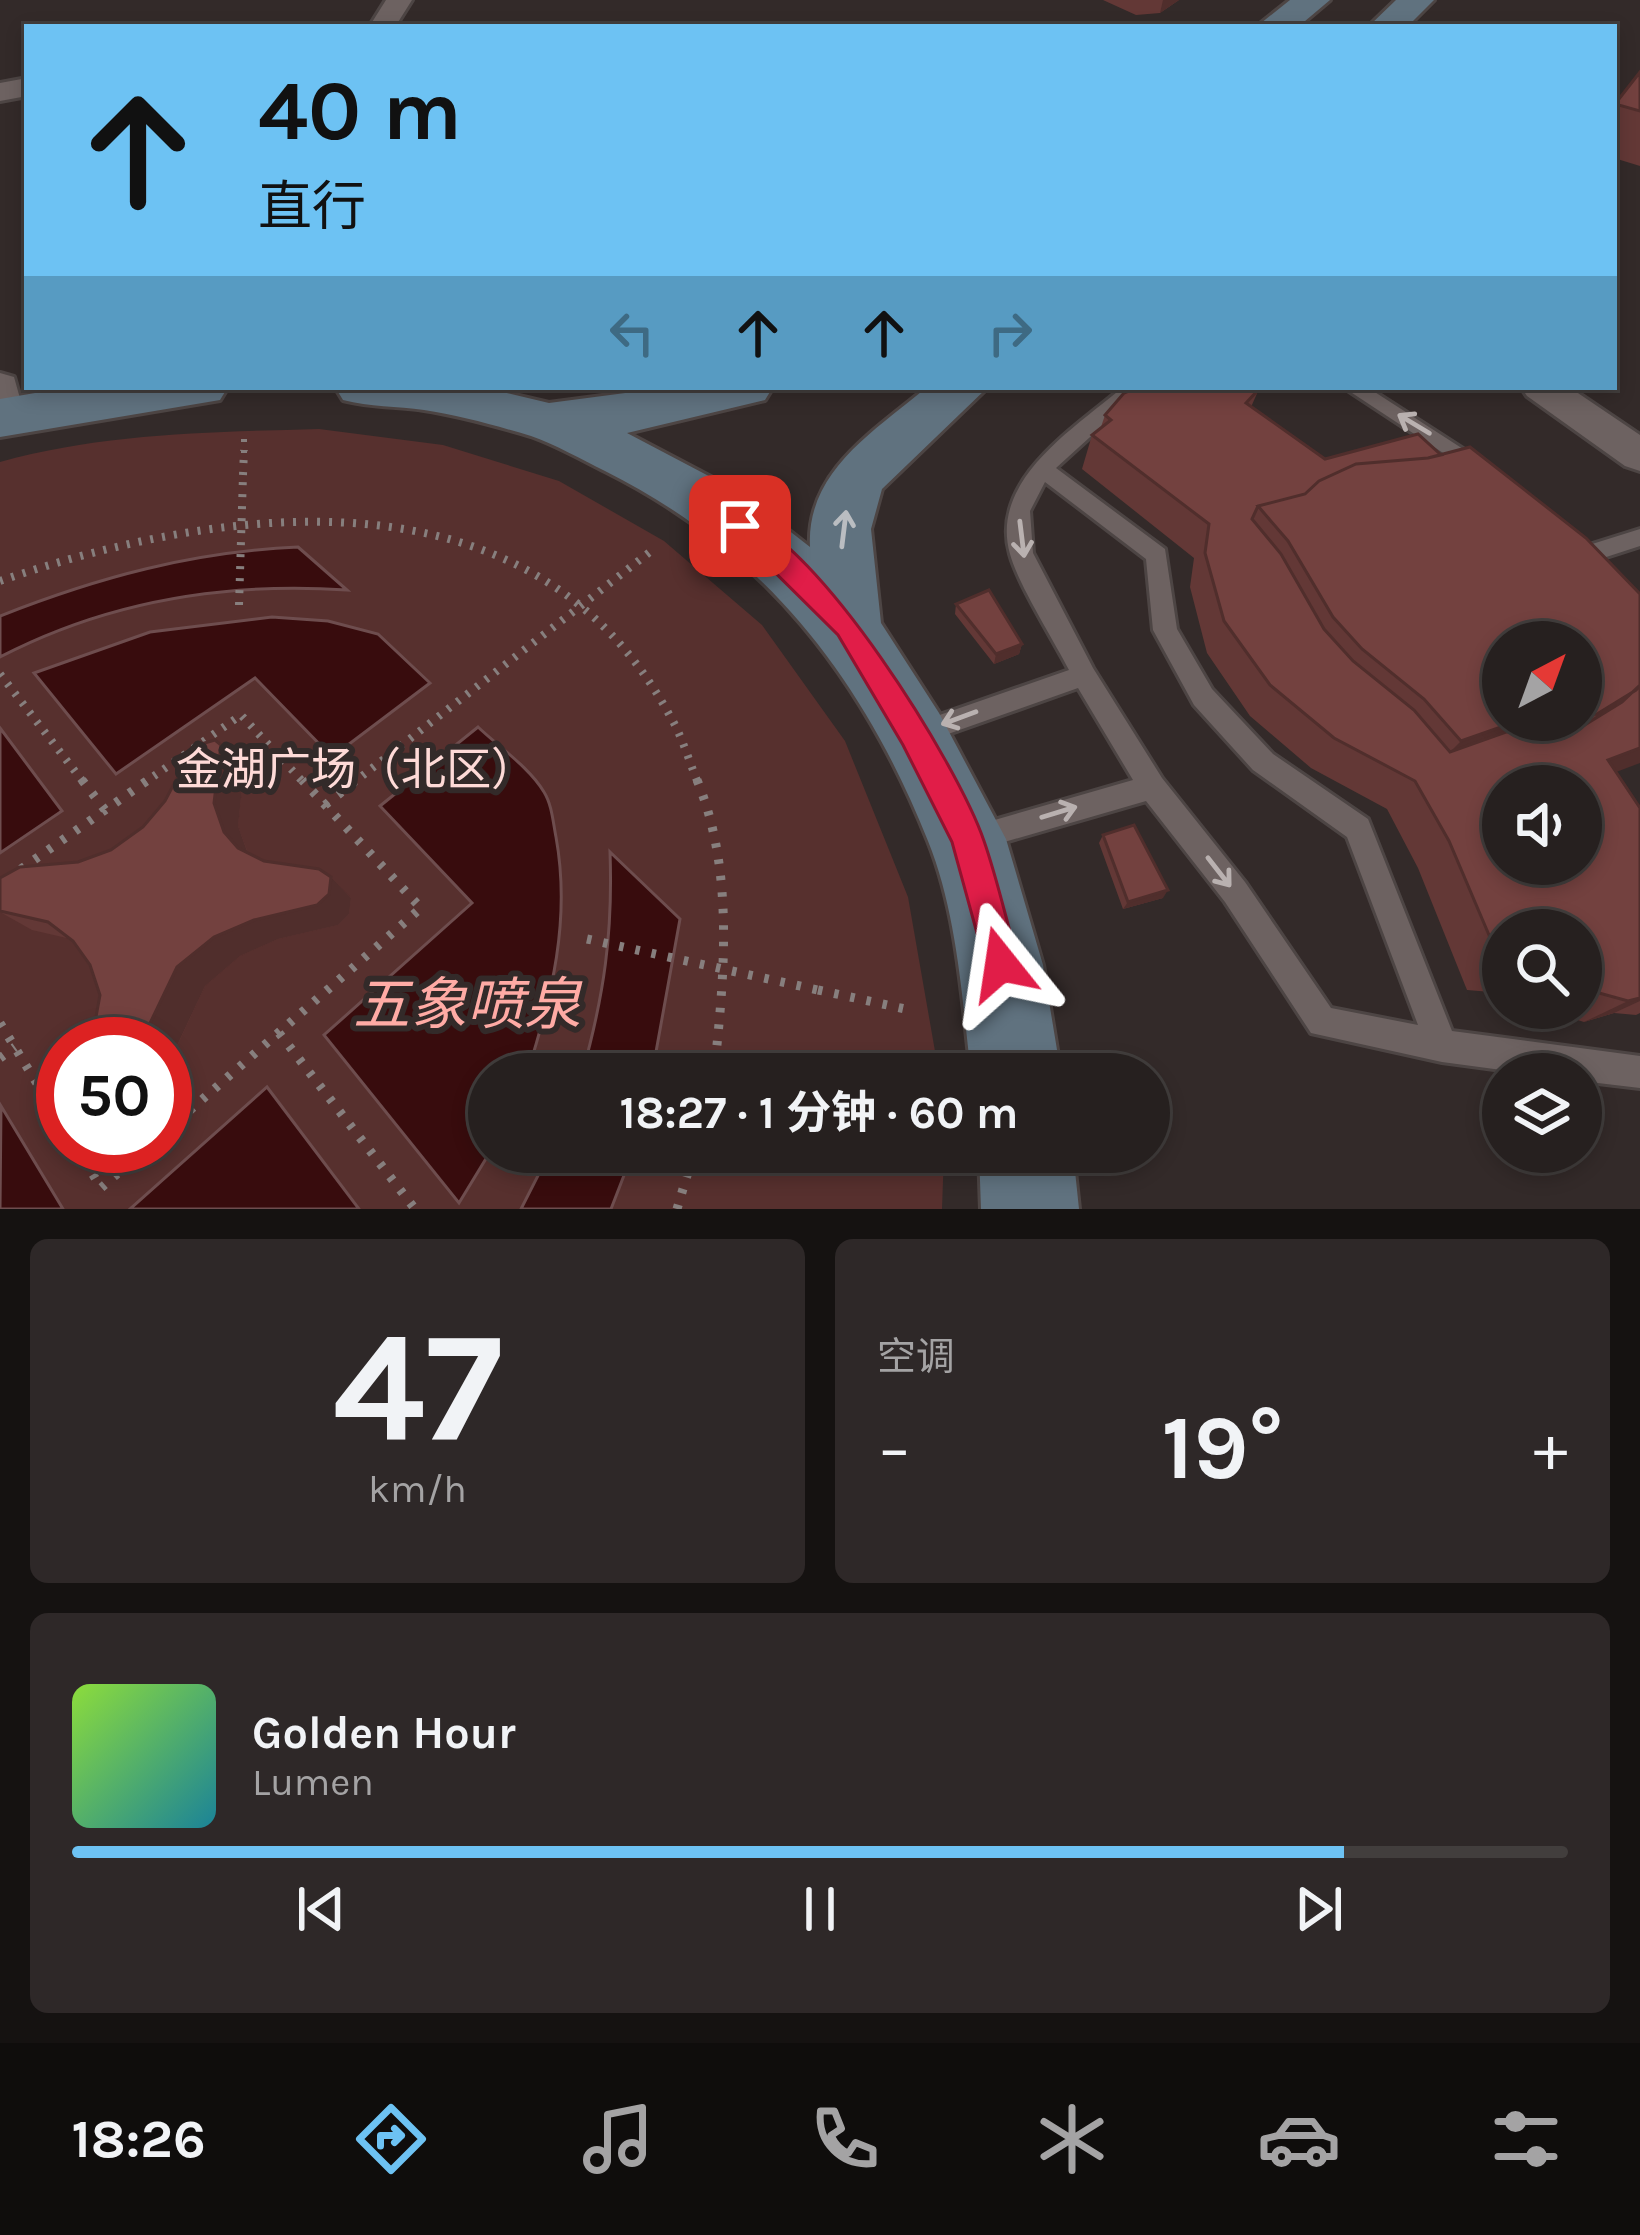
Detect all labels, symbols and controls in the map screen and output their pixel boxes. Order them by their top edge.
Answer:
text: 40 m [258,62,462,160]
icon: ahead [60,72,216,228]
text: 直行 [258,175,366,239]
icon: left [599,300,665,366]
icon: ahead [725,300,791,366]
icon: ahead [851,300,917,366]
icon: right [977,300,1043,366]
one-way arrow [1398,412,1432,436]
pin [689,475,791,577]
icon: arrive [707,493,773,559]
one-way arrow [833,510,855,549]
one-way arrow [1011,519,1033,558]
north arrow [1482,621,1602,741]
map controls [1482,621,1602,1173]
one-way arrow [941,709,978,731]
park label: 金湖广场（北区） [176,744,536,796]
button: sound [1482,765,1602,885]
one-way arrow [1039,800,1077,822]
one-way arrow [1205,856,1232,888]
position arrow [938,901,1064,1027]
button: search [1482,909,1602,1029]
water label: 五象喷泉 [353,972,583,1038]
speed limit sign: 50 [36,1017,192,1173]
button: layers [1482,1053,1602,1173]
text: 18:27 · 1 分钟 · 60 m [619,1087,1019,1139]
text: 47 [332,1297,503,1479]
text: 空调 [877,1334,955,1380]
text: 19° [1162,1395,1283,1501]
text: − [877,1409,912,1487]
text: + [1533,1409,1568,1487]
text: km/h [368,1466,467,1512]
text: Golden Hour [252,1707,516,1759]
text: Lumen [252,1759,374,1805]
icon: previous [288,1876,354,1942]
icon: pause [787,1876,853,1942]
icon: next [1286,1876,1352,1942]
icon: directions [349,2097,433,2181]
icon: music [576,2097,660,2181]
icon: phone [803,2097,887,2181]
icon: climate [1030,2097,1114,2181]
icon: car [1257,2097,1341,2181]
icon: filters [1484,2097,1568,2181]
text: 18:26 [72,2107,206,2171]

